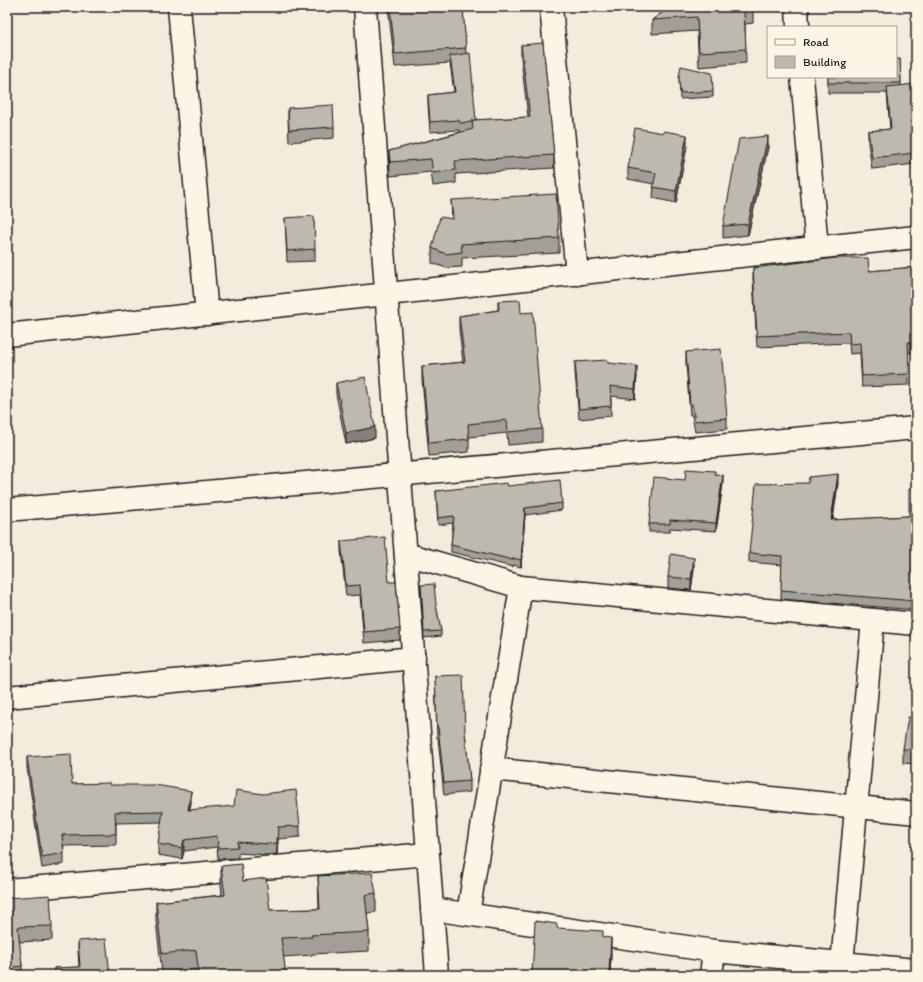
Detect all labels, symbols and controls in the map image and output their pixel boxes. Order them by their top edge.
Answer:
legend [767,26,897,78]
text: Road [803,35,829,49]
text: Building [803,55,847,69]

